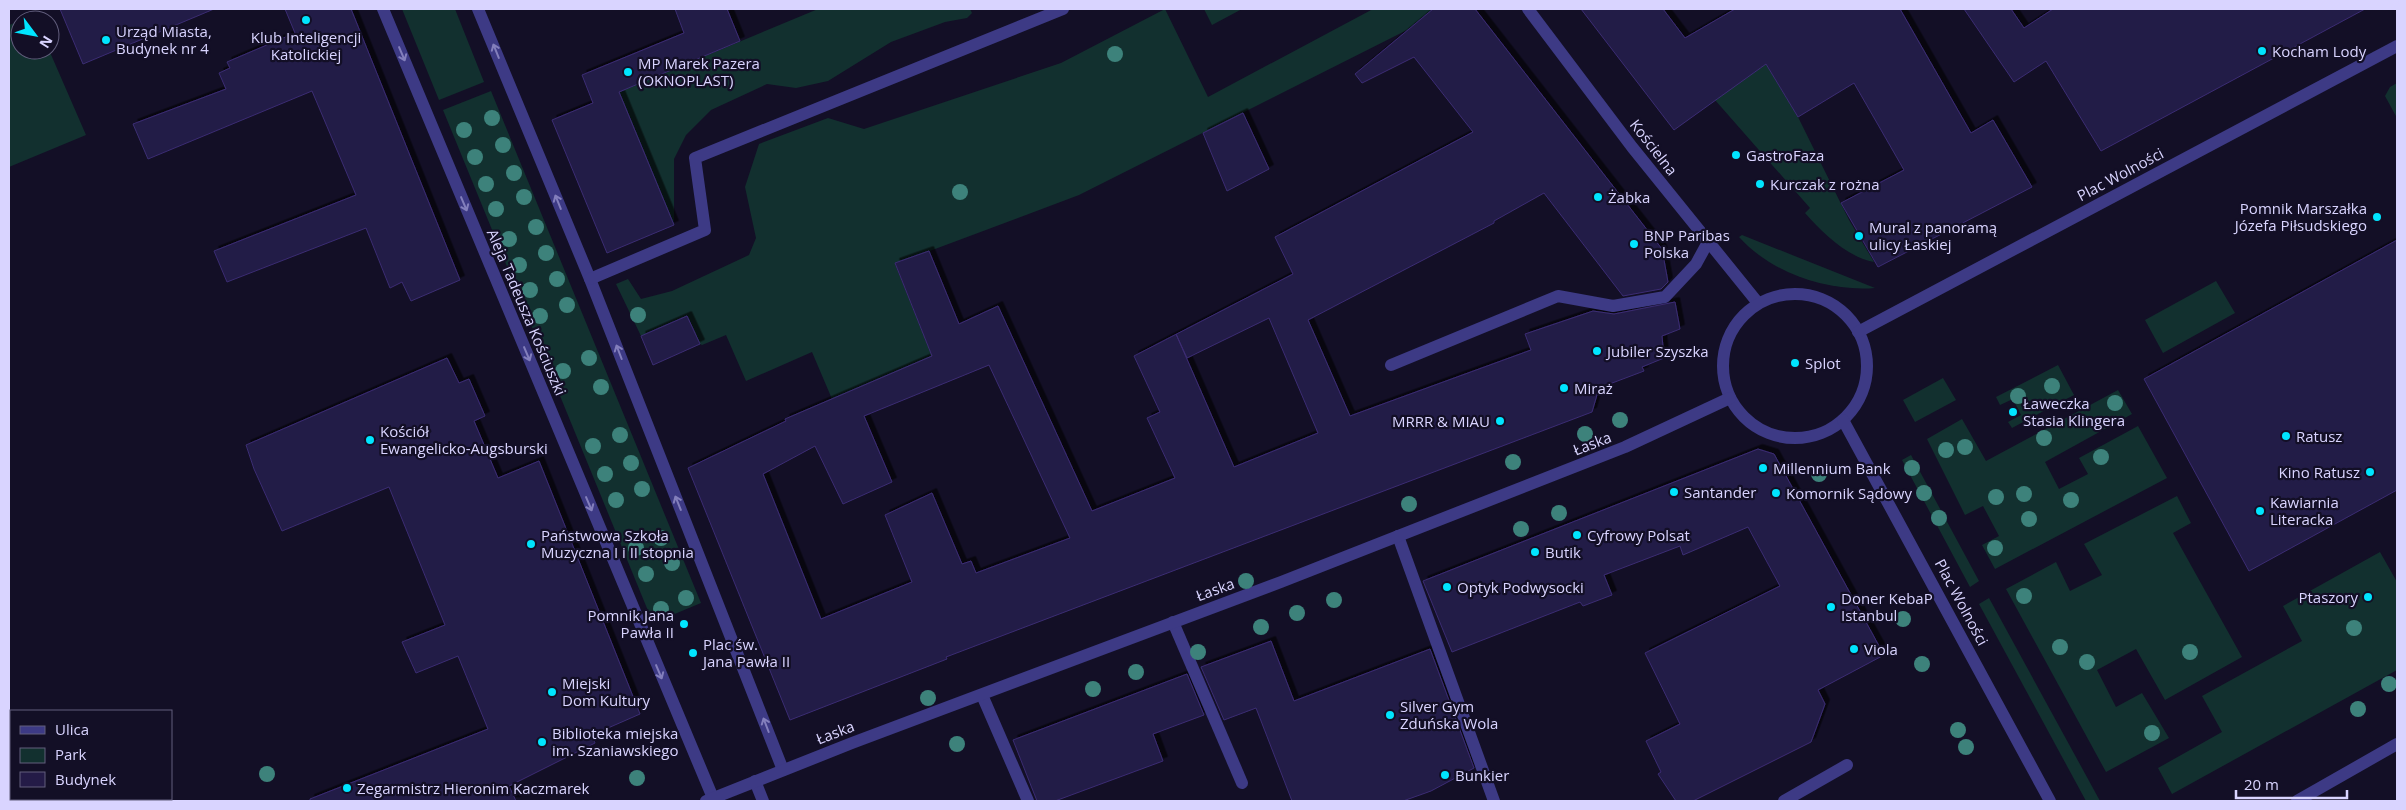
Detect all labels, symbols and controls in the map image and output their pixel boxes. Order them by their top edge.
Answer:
north arrow [10,10,60,60]
marker: Klub Inteligencji Katolickiej [300,14,312,26]
place label: Urząd Miasta, Budynek nr 4 [116,21,212,58]
place label: Klub Inteligencji Katolickiej [251,27,361,64]
text: N [35,32,58,52]
marker: Urząd Miasta, Budynek nr 4 [100,34,112,46]
place label: Kocham Lody [2272,41,2367,61]
one-way arrow [490,44,500,59]
marker: Kocham Lody [2256,45,2268,57]
one-way arrow [397,46,407,61]
place label: MP Marek Pazera (OKNOPLAST) [638,53,760,90]
marker: MP Marek Pazera (OKNOPLAST) [622,66,634,78]
street label: Kościelna [1626,115,1682,179]
street label: Plac Wolności [2073,143,2167,205]
place label: GastroFaza [1746,145,1824,165]
marker: GastroFaza [1730,149,1742,161]
place label: Kurczak z rożna [1770,174,1880,194]
marker: Kurczak z rożna [1754,178,1766,190]
place label: Żabka [1608,187,1650,207]
marker: Żabka [1592,191,1604,203]
one-way arrow [552,194,561,209]
one-way arrow [460,196,470,211]
place label: Pomnik Marszałka Józefa Piłsudskiego [2233,198,2367,235]
marker: Pomnik Marszałka Józefa Piłsudskiego [2371,211,2383,223]
place label: Mural z panoramą ulicy Łaskiej [1869,217,1997,254]
place label: BNP Paribas Polska [1644,225,1730,262]
street label: Aleja Tadeusza Kościuszki [483,226,571,398]
marker: Mural z panoramą ulicy Łaskiej [1853,230,1865,242]
marker: BNP Paribas Polska [1628,238,1640,250]
place label: Jubiler Szyszka [1605,341,1709,361]
one-way arrow [613,345,623,360]
marker: Jubiler Szyszka [1591,345,1603,357]
one-way arrow [522,346,532,361]
place label: Splot [1805,353,1841,373]
marker: Splot [1789,357,1801,369]
place label: Miraż [1574,378,1613,398]
marker: Miraż [1558,382,1570,394]
place label: Ławeczka Stasia Klingera [2023,393,2125,430]
marker: Ławeczka Stasia Klingera [2007,406,2019,418]
place label: MRRR & MIAU [1392,411,1490,431]
marker: MRRR & MIAU [1494,415,1506,427]
place label: Kościół Ewangelicko-Augsburski [380,421,548,458]
place label: Ratusz [2296,426,2342,446]
street label: Łaska [1570,427,1614,459]
marker: Ratusz [2280,430,2292,442]
marker: Kościół Ewangelicko-Augsburski [364,434,376,446]
place label: Millennium Bank [1773,458,1891,478]
marker: Millennium Bank [1757,462,1769,474]
place label: Kino Ratusz [2279,462,2360,482]
marker: Kino Ratusz [2364,466,2376,478]
place label: Santander [1684,482,1756,502]
place label: Komornik Sądowy [1786,483,1912,503]
marker: Santander [1668,486,1680,498]
marker: Komornik Sądowy [1770,487,1782,499]
place label: Kawiarnia Literacka [2270,492,2339,529]
one-way arrow [585,496,595,511]
one-way arrow [673,496,683,511]
marker: Kawiarnia Literacka [2254,505,2266,517]
place label: Państwowa Szkoła Muzyczna I i II stopnia [541,525,694,562]
place label: Cyfrowy Polsat [1587,525,1690,545]
marker: Cyfrowy Polsat [1571,529,1583,541]
marker: Państwowa Szkoła Muzyczna I i II stopnia [525,538,537,550]
place label: Butik [1545,542,1581,562]
marker: Butik [1529,546,1541,558]
street label: Plac Wolności [1931,555,1993,649]
street label: Łaska [1193,573,1237,605]
place label: Optyk Podwysocki [1457,577,1584,597]
marker: Optyk Podwysocki [1441,581,1453,593]
place label: Ptaszory [2298,587,2358,607]
place label: Doner KebaP Istanbul [1841,588,1933,625]
marker: Ptaszory [2362,591,2374,603]
marker: Doner KebaP Istanbul [1825,601,1837,613]
place label: Pomnik Jana Pawła II [587,605,674,642]
marker: Pomnik Jana Pawła II [678,618,690,630]
place label: Plac św. Jana Pawła II [701,634,790,671]
place label: Viola [1864,639,1898,659]
marker: Viola [1848,643,1860,655]
marker: Plac św. Jana Pawła II [687,647,699,659]
one-way arrow [655,664,665,679]
place label: Miejski Dom Kultury [562,673,651,710]
marker: Miejski Dom Kultury [546,686,558,698]
place label: Silver Gym Zduńska Wola [1400,696,1498,733]
marker: Silver Gym Zduńska Wola [1384,709,1396,721]
legend [10,710,172,800]
street label: Łaska [813,716,857,748]
one-way arrow [761,718,770,733]
text: Ulica [55,719,89,739]
place label: Biblioteka miejska im. Szaniawskiego [552,723,678,760]
marker: Biblioteka miejska im. Szaniawskiego [536,736,548,748]
text: Park [55,744,86,764]
place label: Bunkier [1455,765,1509,785]
scale bar [2236,768,2347,800]
text: Budynek [55,769,116,789]
marker: Bunkier [1439,769,1451,781]
text: 20 m [2244,774,2279,794]
place label: Zegarmistrz Hieronim Kaczmarek [357,778,590,798]
marker: Zegarmistrz Hieronim Kaczmarek [341,782,353,794]

